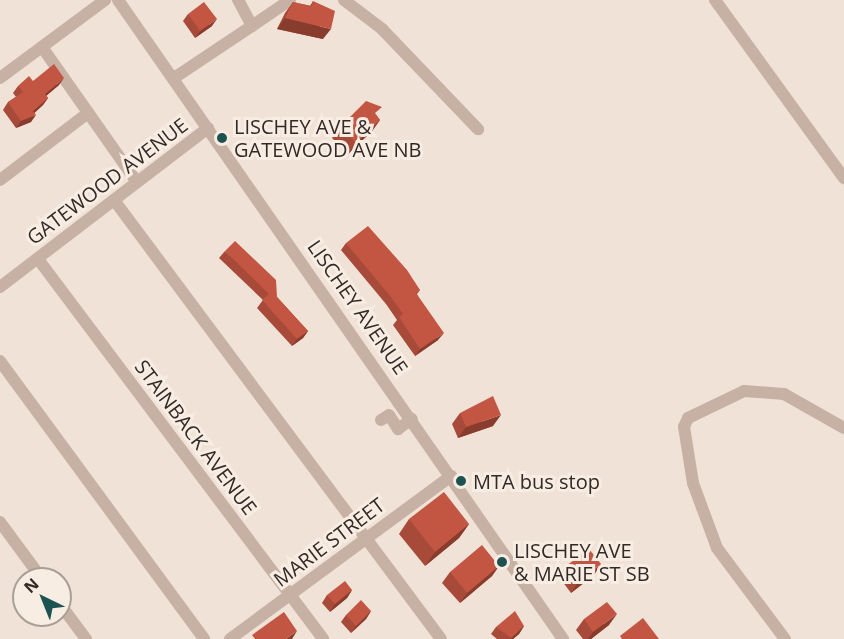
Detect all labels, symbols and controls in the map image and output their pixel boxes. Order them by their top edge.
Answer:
street label: GATEWOOD AVENUE [22,113,192,249]
place label: LISCHEY AVE & GATEWOOD AVE NB [234,114,421,161]
marker: LISCHEY AVE & GATEWOOD AVE NB [215,131,229,145]
street label: LISCHEY AVENUE [303,235,413,379]
street label: STAINBACK AVENUE [130,355,262,519]
place label: MTA bus stop [473,469,600,493]
marker: MTA bus stop [454,474,468,488]
street label: MARIE STREET [269,493,389,591]
place label: LISCHEY AVE & MARIE ST SB [514,538,650,585]
marker: LISCHEY AVE & MARIE ST SB [495,555,509,569]
north arrow [12,567,72,627]
text: N [19,573,43,598]

